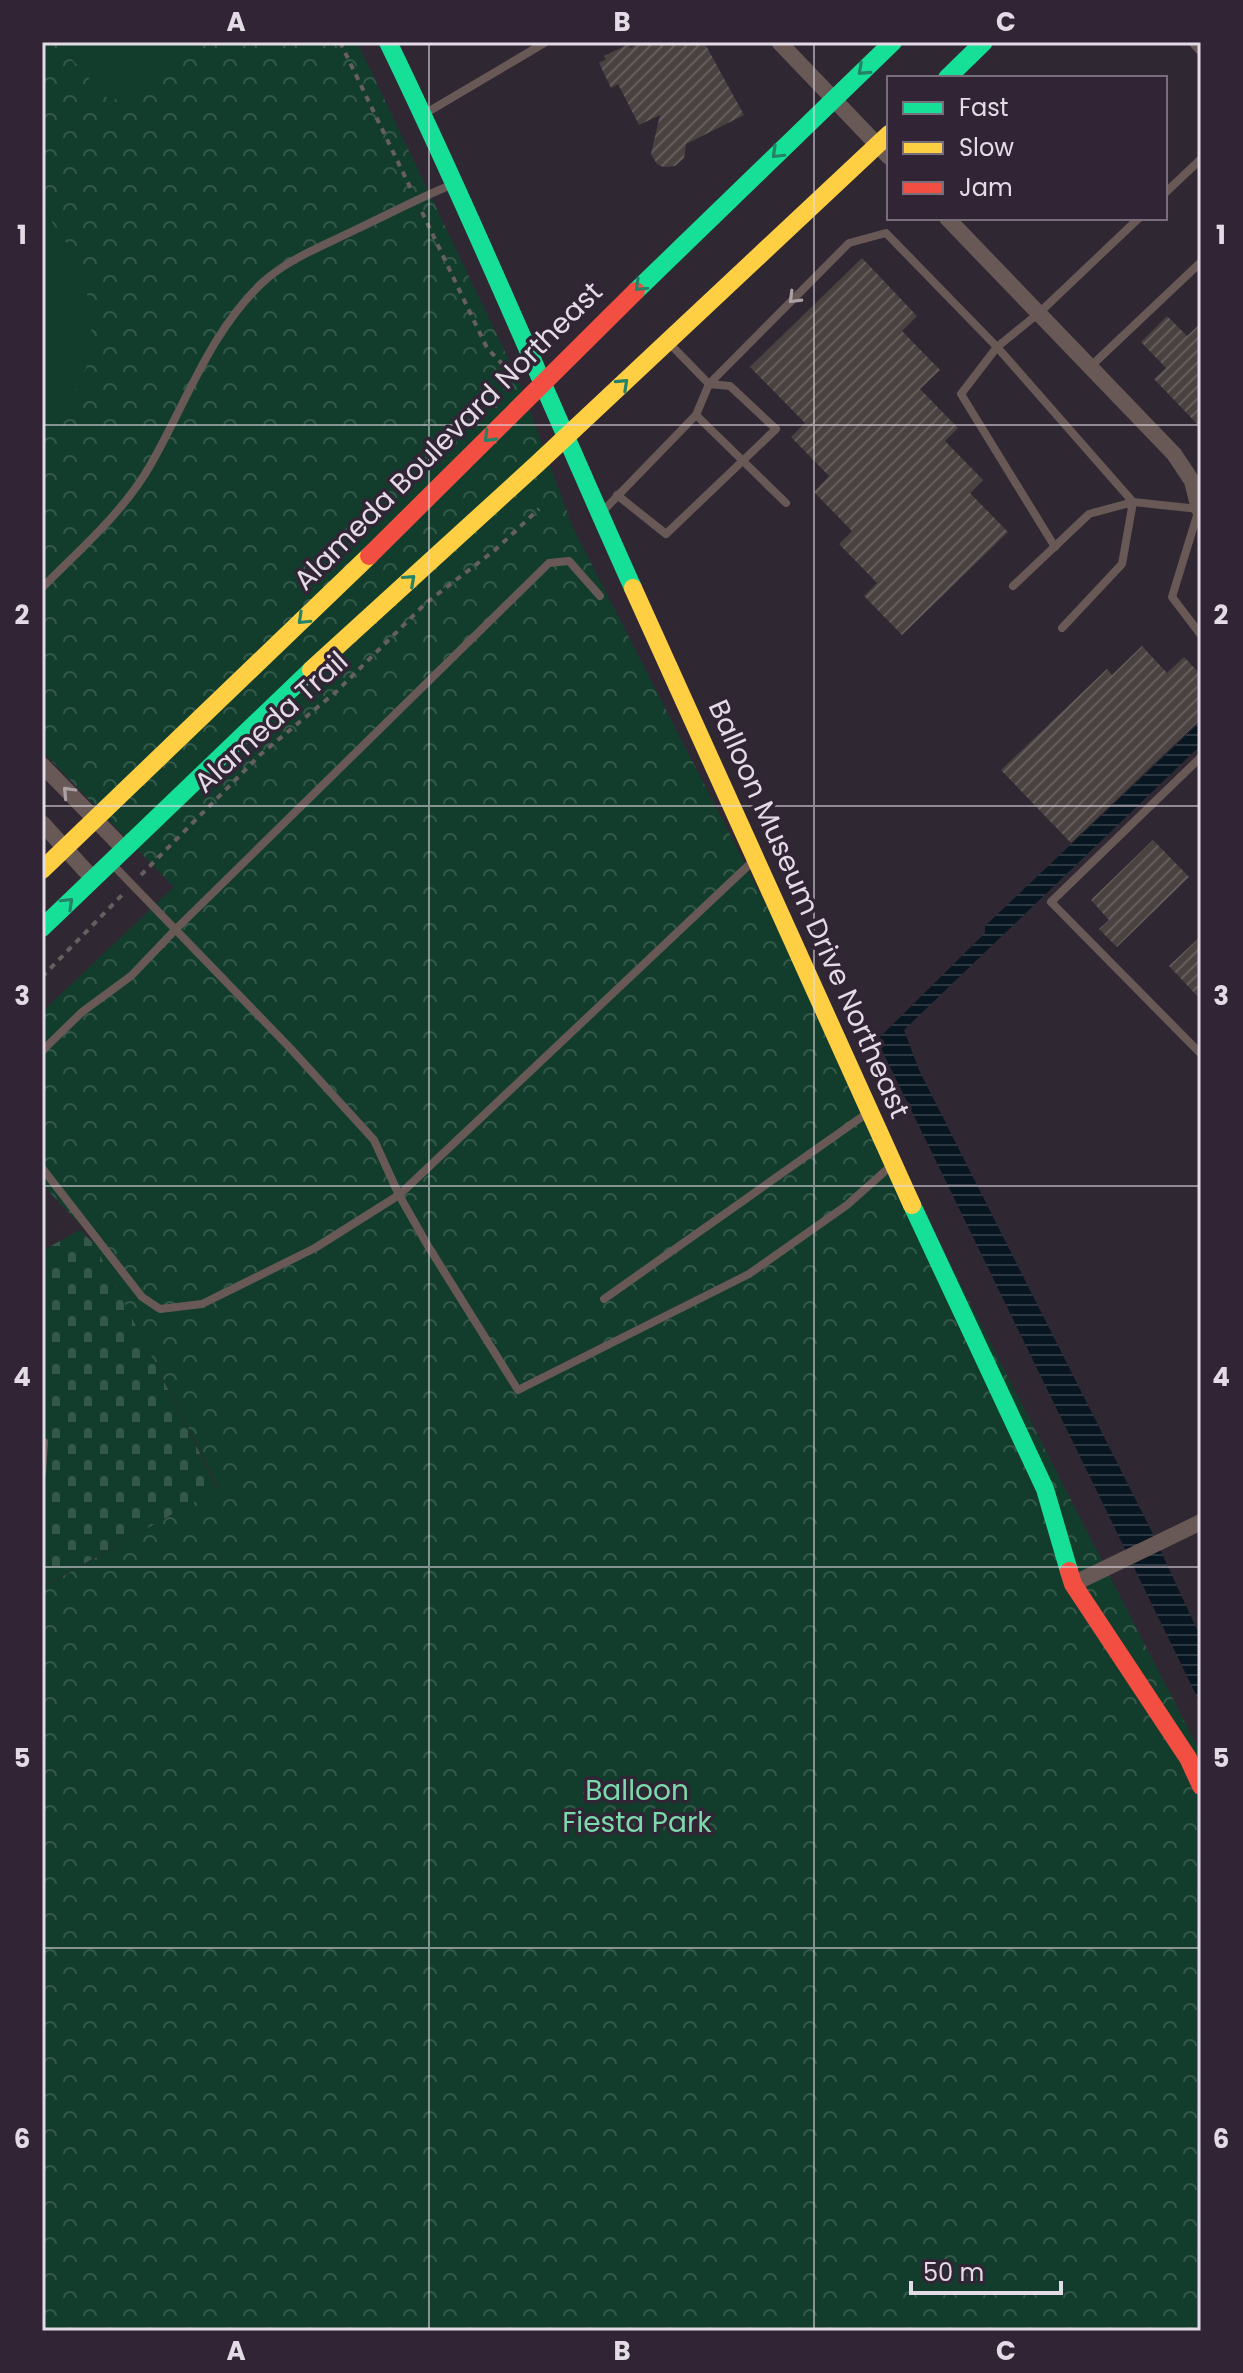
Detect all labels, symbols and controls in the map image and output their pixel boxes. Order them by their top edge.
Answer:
text: A [226,4,246,40]
text: B [613,4,631,40]
text: C [996,4,1016,40]
one-way arrow [858,61,872,76]
legend [887,76,1167,220]
text: Fast [959,91,1009,124]
text: Slow [959,131,1014,164]
one-way arrow [772,144,786,158]
text: Jam [959,171,1013,204]
text: 1 [17,217,27,253]
text: 1 [1216,217,1226,253]
street label: Alameda Boulevard Northeast [285,273,611,599]
one-way arrow [635,277,649,291]
one-way arrow [789,289,803,303]
one-way arrow [613,379,628,393]
one-way arrow [484,428,498,442]
one-way arrow [401,575,415,590]
text: 2 [15,597,30,633]
text: 2 [1214,597,1229,633]
one-way arrow [298,609,312,624]
street label: Alameda Trail [186,642,356,802]
street label: Balloon Museum Drive Northeast [699,694,919,1124]
one-way arrow [63,787,78,801]
one-way arrow [59,898,73,913]
text: 3 [14,978,30,1014]
text: 3 [1213,978,1229,1014]
text: 4 [13,1359,31,1395]
text: 4 [1212,1359,1230,1395]
text: 5 [14,1740,30,1776]
text: 5 [1213,1740,1229,1776]
park label: Balloon Fiesta Park [562,1771,712,1842]
text: 6 [14,2121,30,2157]
text: 6 [1213,2121,1229,2157]
scale bar [911,2245,1061,2295]
text: 50 m [923,2256,984,2289]
text: A [226,2333,246,2369]
text: B [613,2333,631,2369]
text: C [996,2333,1016,2369]

